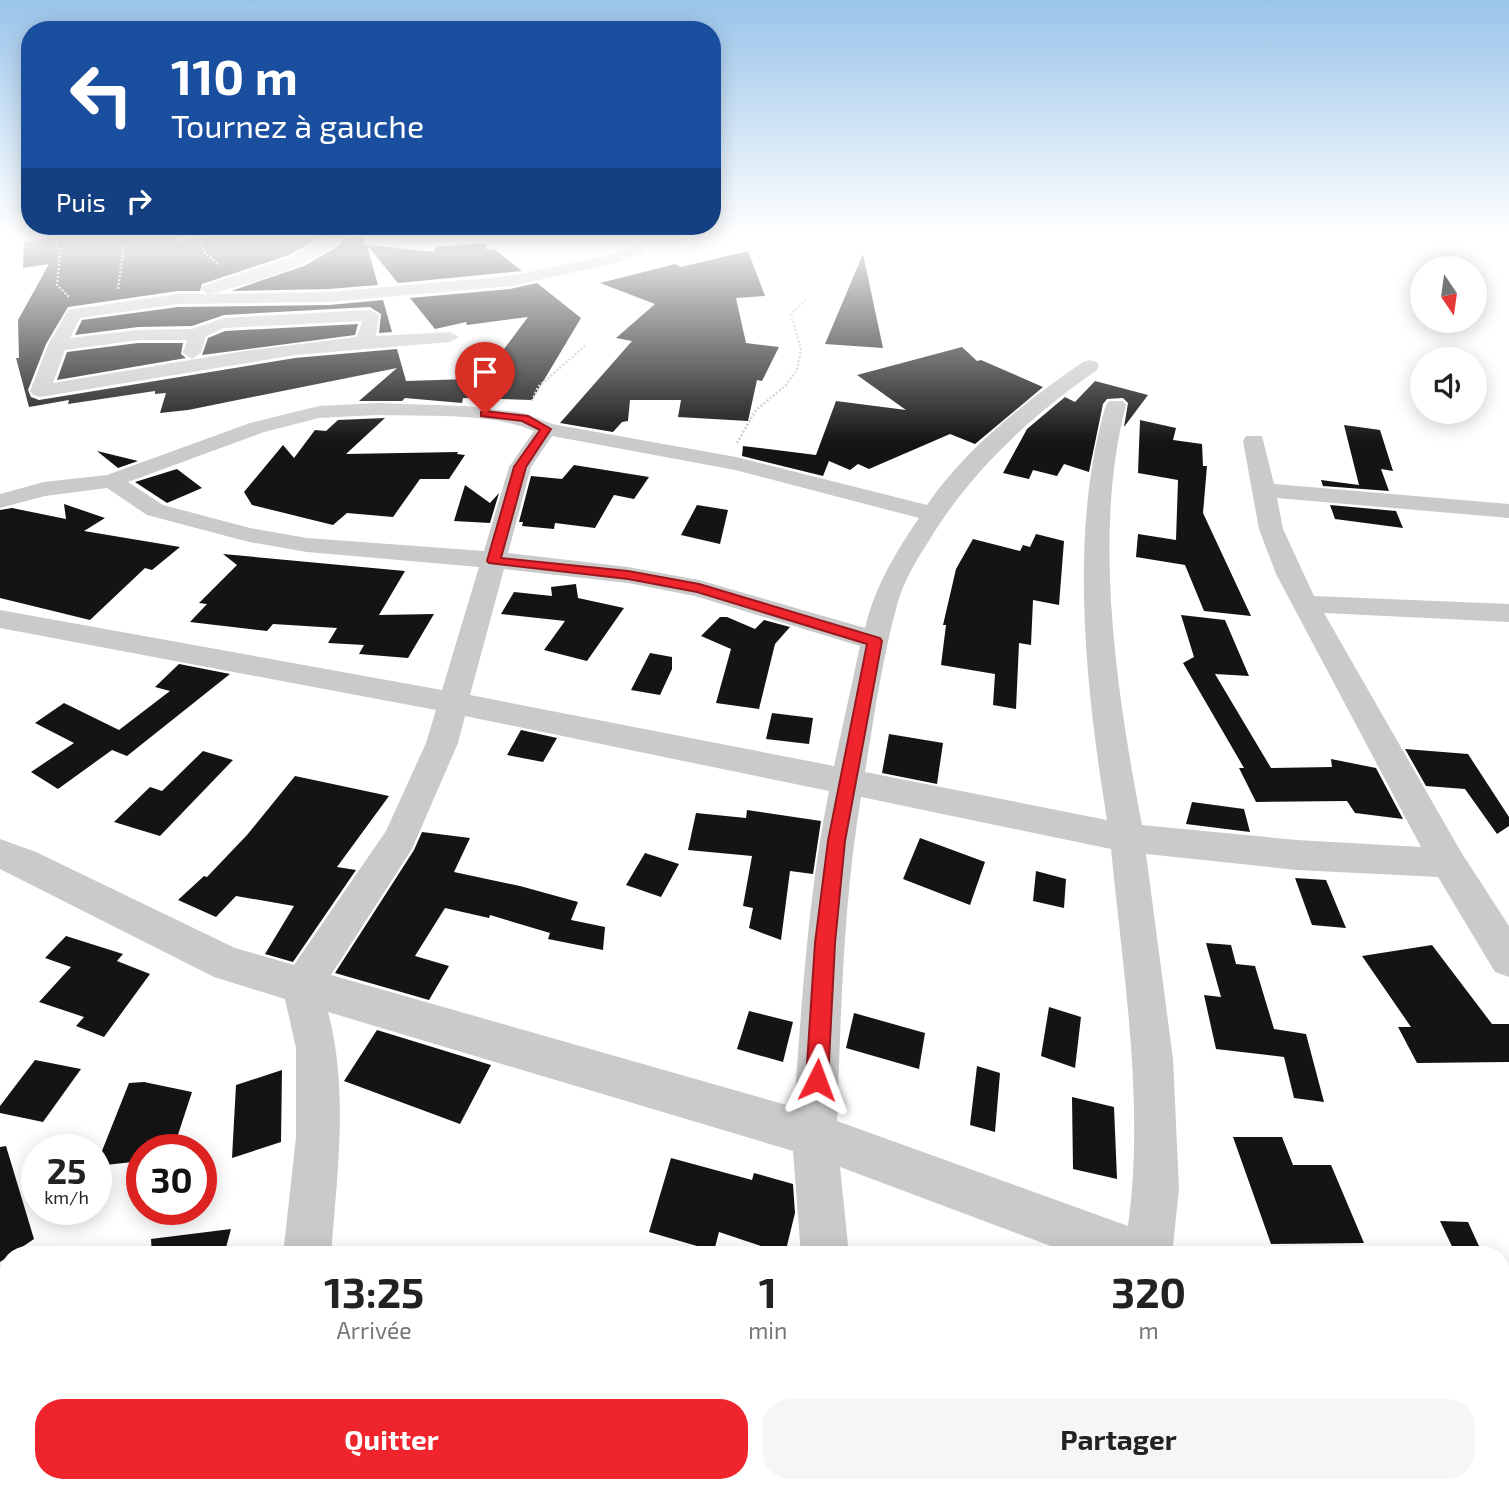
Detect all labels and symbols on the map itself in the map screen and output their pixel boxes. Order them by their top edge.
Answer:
north arrow [1410,256,1488,332]
pin [455,342,515,414]
position arrow [780,1043,854,1117]
speed limit sign: 30 [126,1134,217,1225]

